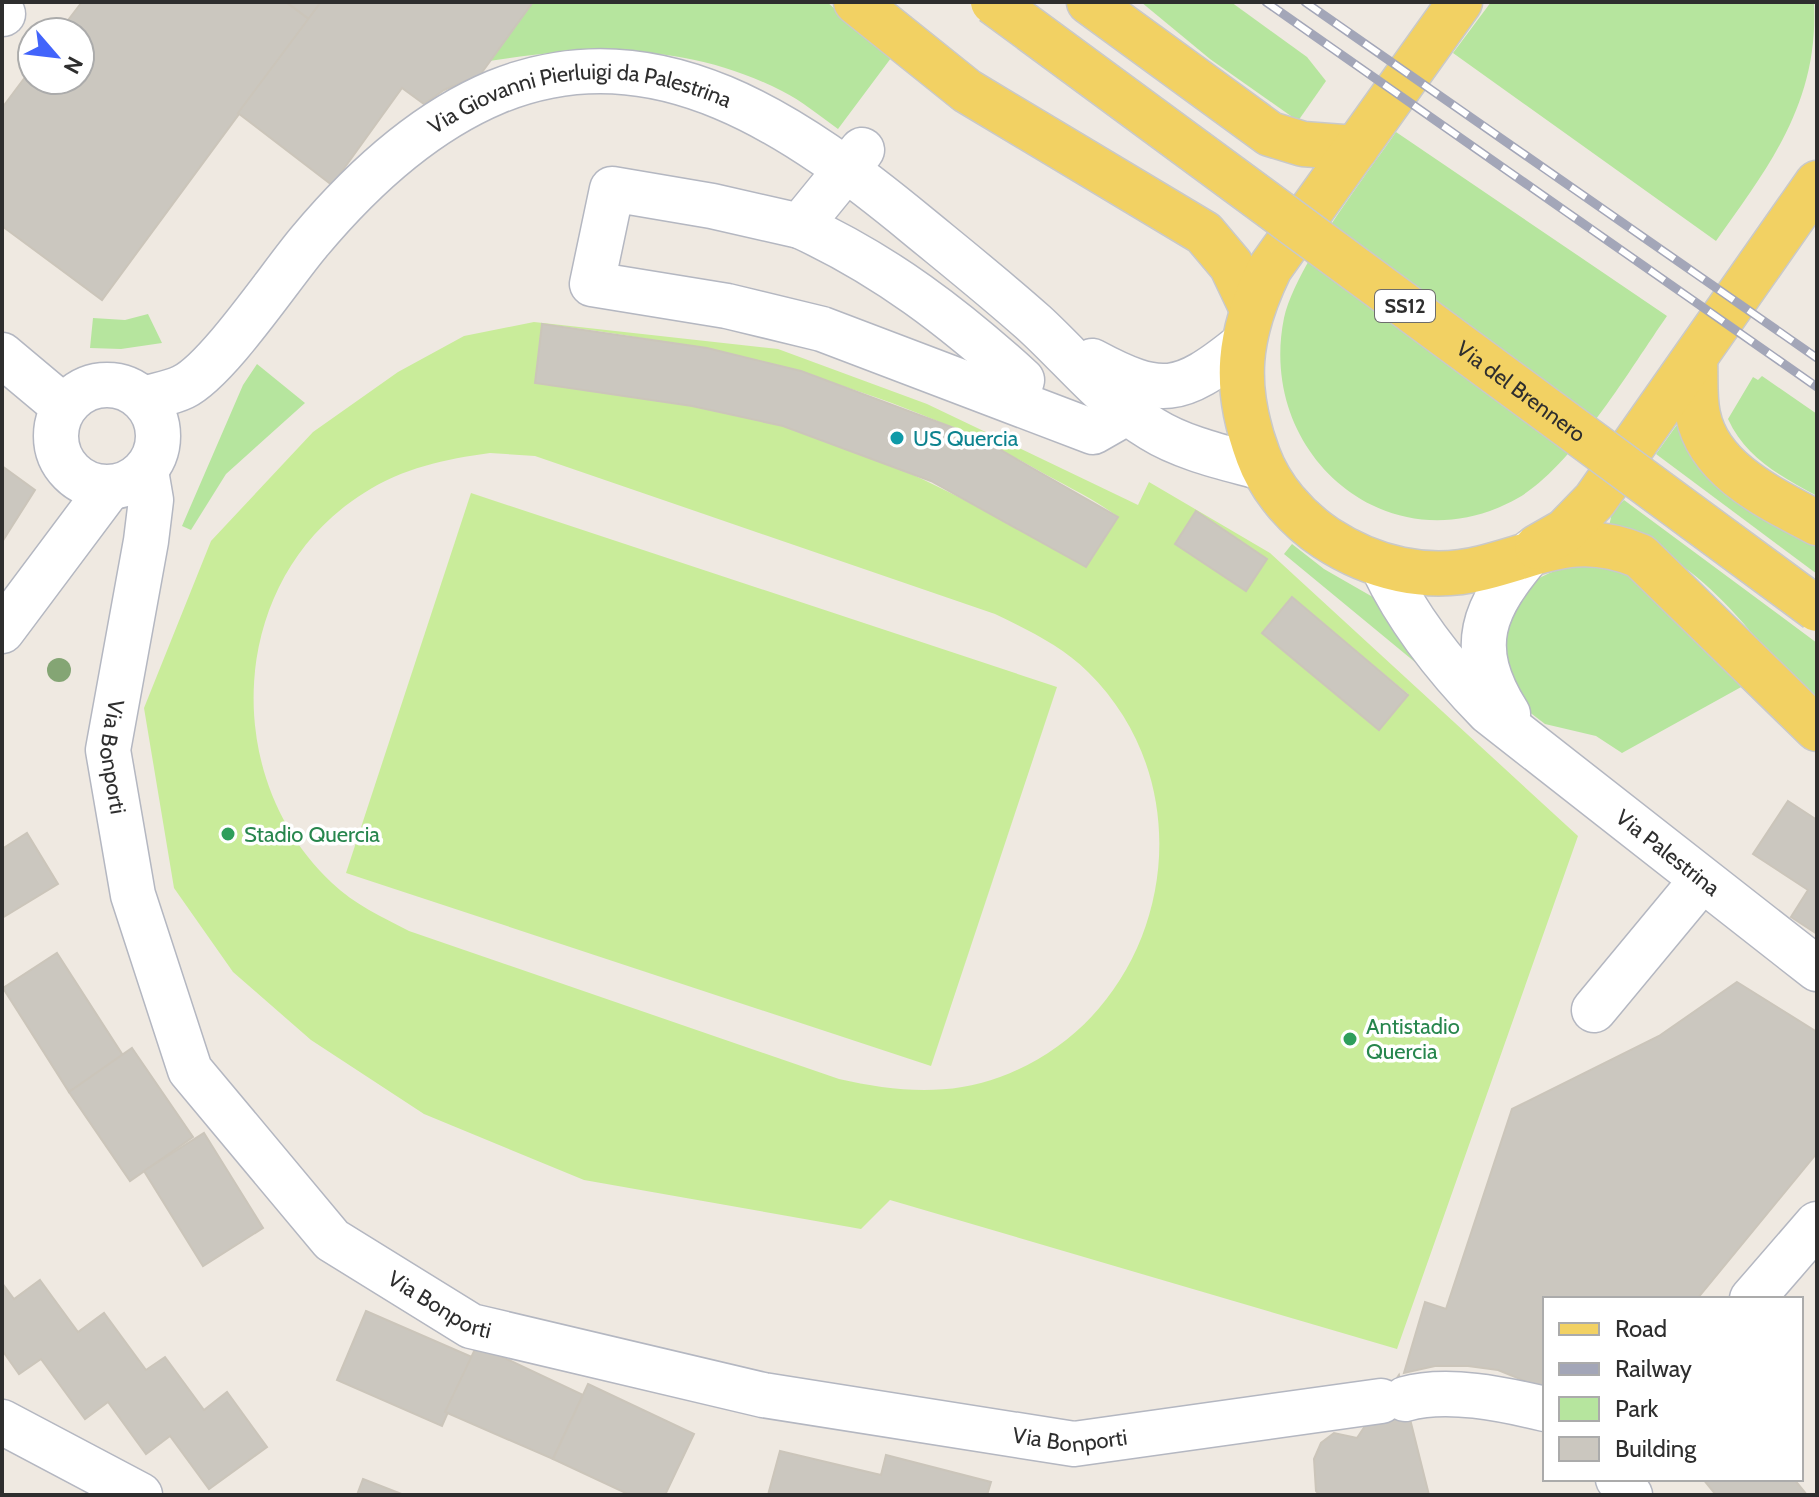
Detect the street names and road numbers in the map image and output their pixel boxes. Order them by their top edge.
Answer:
street label: Via Giovanni Pierluigi da Palestrina [423,57,736,139]
road number: SS12 [1375,290,1435,322]
street label: Via del Brennero [1451,335,1591,448]
street label: Via Bonporti [94,697,132,816]
street label: Via Palestrina [1611,803,1726,902]
street label: Via Bonporti [383,1264,494,1344]
street label: Via Bonporti [1011,1421,1129,1458]

